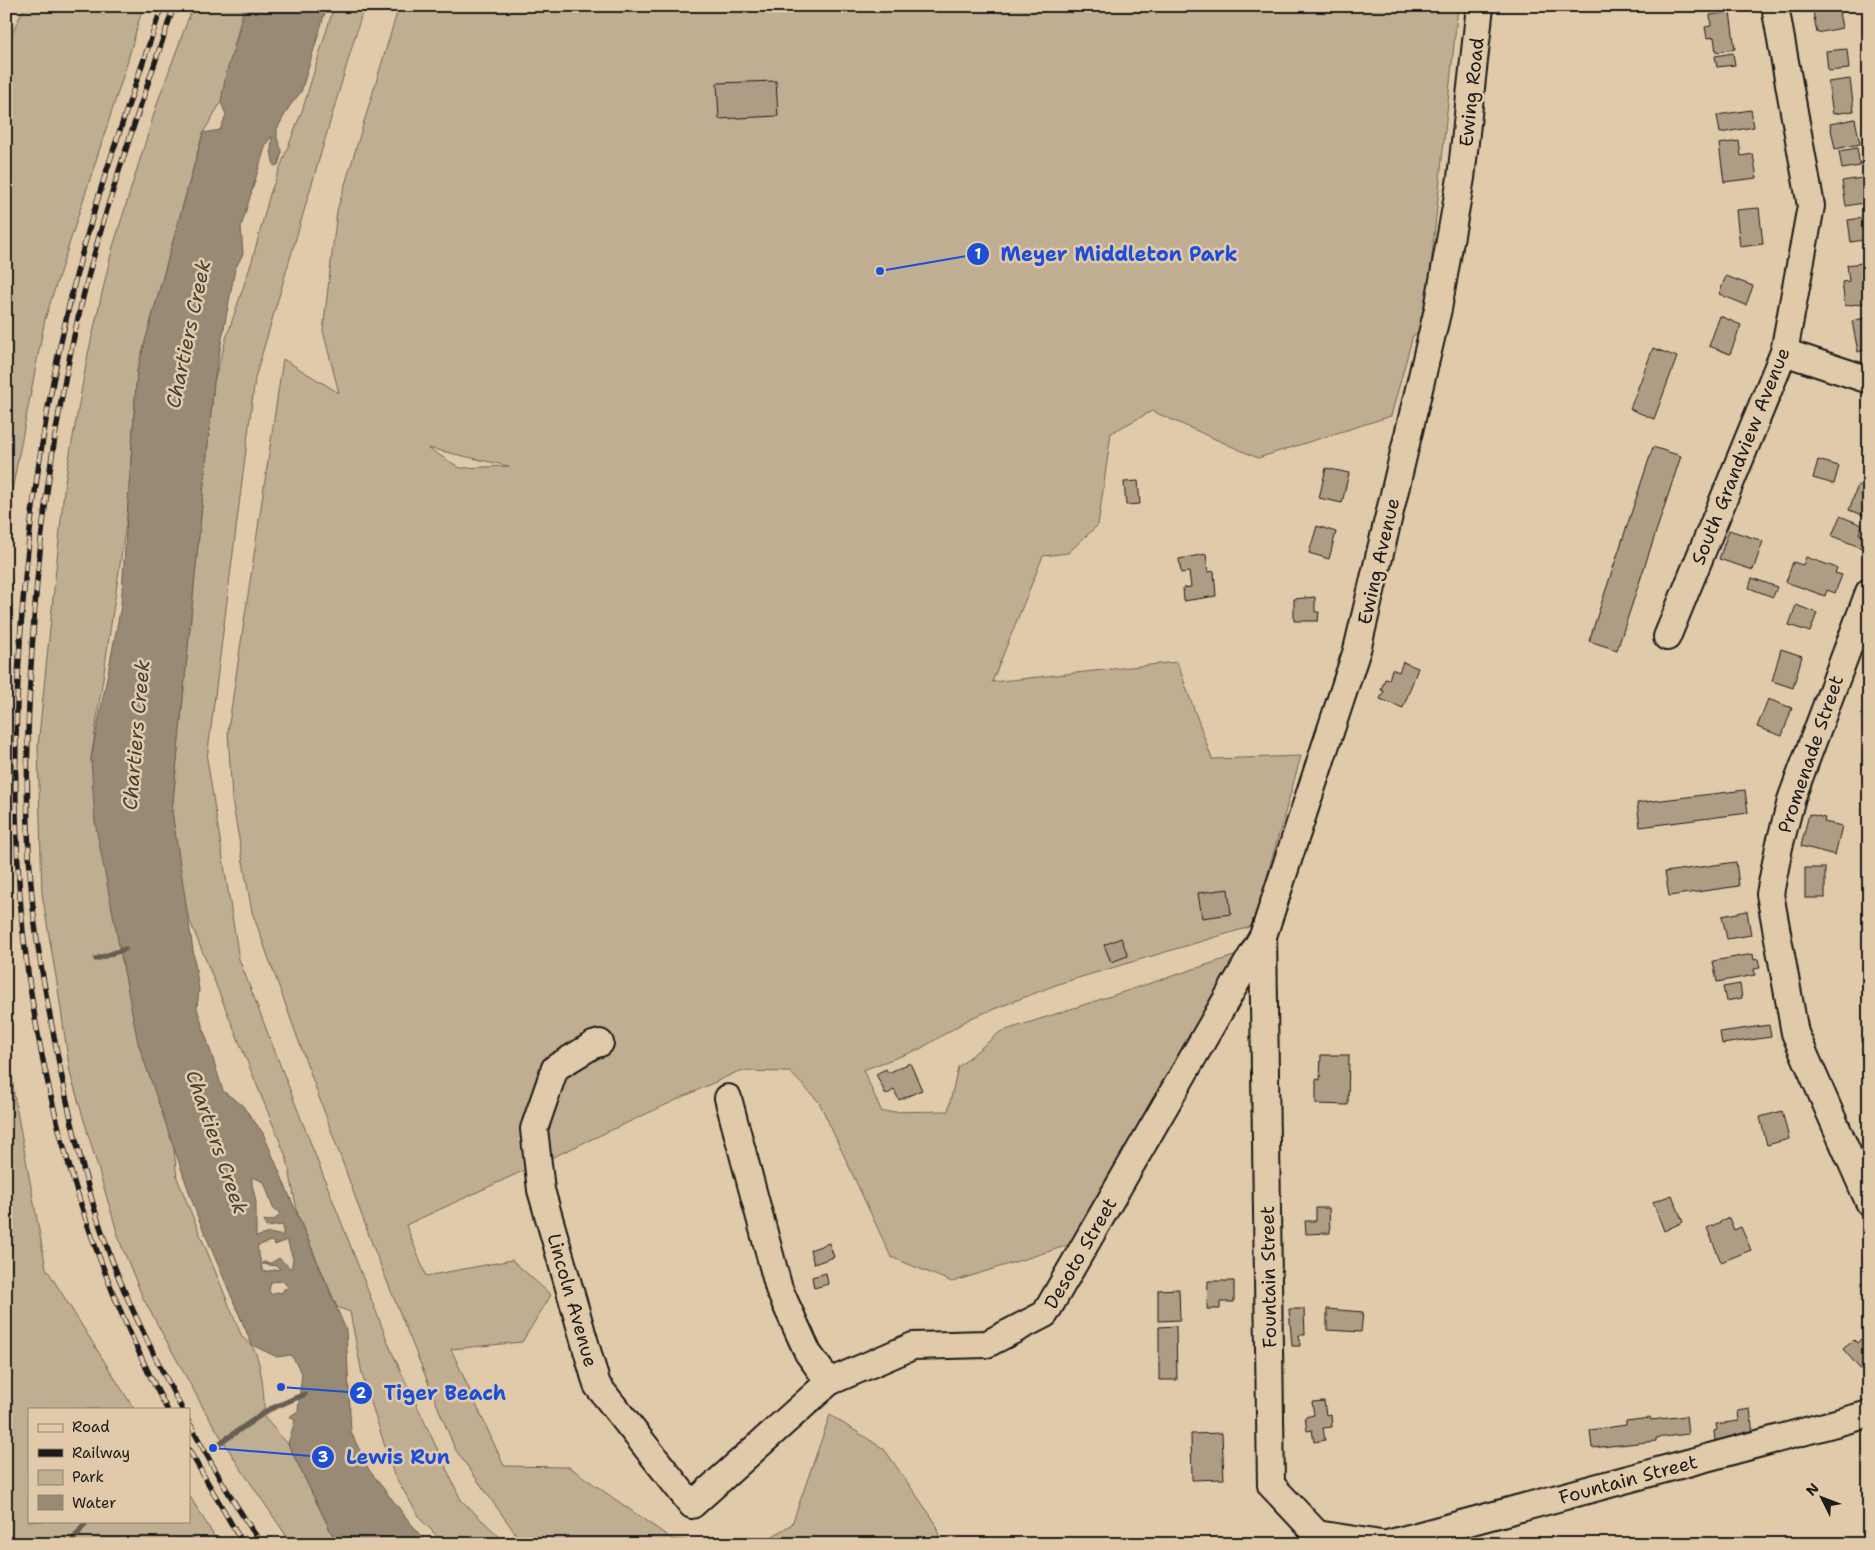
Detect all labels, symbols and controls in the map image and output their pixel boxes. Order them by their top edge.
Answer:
street label: Ewing Road [1453,36,1490,148]
callout: Meyer Middleton Park [966,236,1248,271]
text: Meyer Middleton Park [1001,241,1238,267]
text: 1 [975,244,982,264]
water label: Chartiers Creek [160,257,217,411]
street label: South Grandview Avenue [1685,344,1796,568]
street label: Ewing Avenue [1352,495,1405,627]
water label: Chartiers Creek [116,658,156,811]
street label: Promenade Street [1772,672,1849,836]
water label: Chartiers Creek [180,1066,254,1218]
street label: Desoto Street [1038,1193,1122,1314]
street label: Fountain Street [1255,1206,1282,1348]
street label: Lincoln Avenue [541,1230,604,1370]
callout: Tiger Beach [349,1376,516,1411]
text: Tiger Beach [384,1380,506,1406]
text: 2 [356,1383,367,1403]
legend [28,1408,190,1522]
text: Road [72,1417,110,1437]
callout: Lewis Run [311,1440,460,1475]
text: Railway [72,1443,130,1463]
text: Lewis Run [346,1444,450,1470]
text: 3 [318,1447,328,1467]
street label: Fountain Street [1556,1449,1700,1510]
text: Park [72,1467,104,1487]
north arrow [1798,1472,1848,1522]
text: N [1802,1479,1823,1499]
text: Water [72,1493,116,1513]

